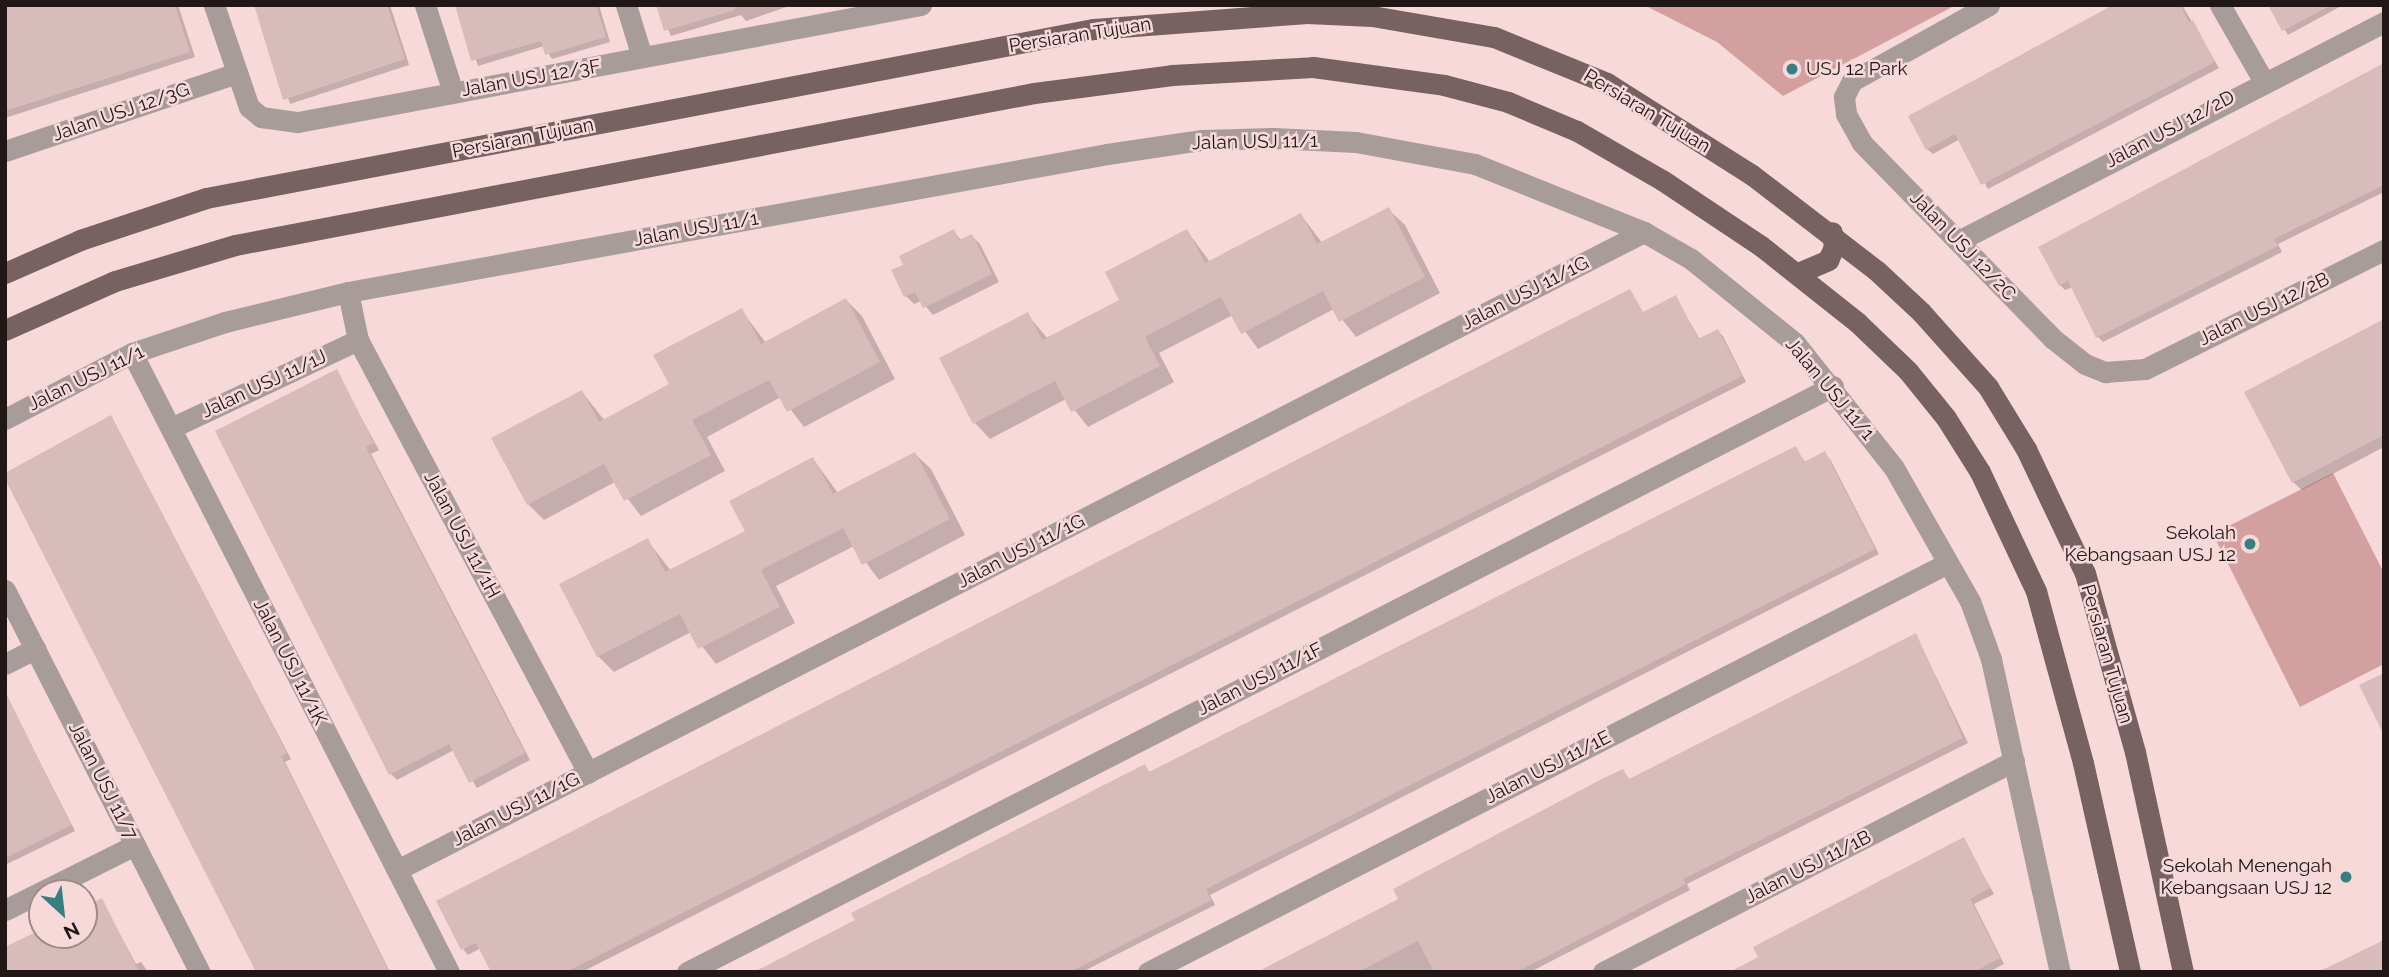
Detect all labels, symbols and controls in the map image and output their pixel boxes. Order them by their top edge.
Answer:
street label: Persiaran Tujuan [1007,12,1153,58]
street label: Jalan USJ 12/3F [460,55,602,101]
place label: USJ 12 Park [1806,58,1908,80]
marker: USJ 12 Park [1784,61,1800,77]
street label: Persiaran Tujuan [1579,64,1715,158]
street label: Jalan USJ 12/3G [50,78,192,146]
street label: Jalan USJ 12/2D [2101,85,2239,173]
street label: Persiaran Tujuan [450,113,596,163]
street label: Jalan USJ 11/1 [1192,130,1318,154]
street label: Jalan USJ 12/2C [1905,187,2021,305]
street label: Jalan USJ 11/1 [632,207,760,251]
street label: Jalan USJ 11/1G [1458,251,1592,335]
street label: Jalan USJ 12/2B [2195,268,2333,350]
street label: Jalan USJ 11/1 [1781,333,1879,445]
street label: Jalan USJ 11/1 [24,340,148,416]
street label: Jalan USJ 11/1J [198,345,330,423]
street label: Jalan USJ 11/1H [419,468,505,602]
street label: Jalan USJ 11/1G [954,509,1088,593]
place label: Sekolah Kebangsaan USJ 12 [2065,522,2236,566]
marker: Sekolah Kebangsaan USJ 12 [2242,536,2258,552]
street label: Persiaran Tujuan [2076,581,2138,727]
street label: Jalan USJ 11/1K [248,595,332,729]
street label: Jalan USJ 11/1F [1194,638,1326,720]
street label: Jalan USJ 11/7 [64,719,142,843]
street label: Jalan USJ 11/1E [1481,726,1615,808]
street label: Jalan USJ 11/1G [449,767,583,851]
street label: Jalan USJ 11/1B [1741,825,1875,909]
place label: Sekolah Menengah Kebangsaan USJ 12 [2161,855,2332,899]
marker: Sekolah Menengah Kebangsaan USJ 12 [2338,869,2354,885]
north arrow [28,879,98,949]
text: N [60,918,83,944]

